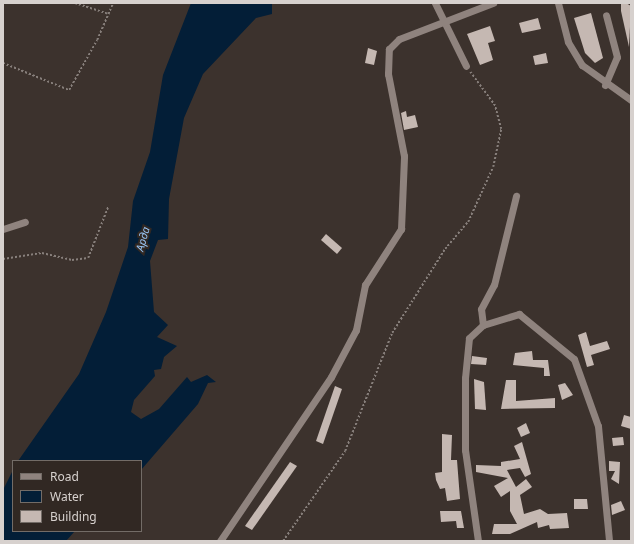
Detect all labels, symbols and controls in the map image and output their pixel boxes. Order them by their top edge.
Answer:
water label: Арда [133,225,153,253]
legend [12,460,142,532]
text: Road [50,468,79,485]
text: Water [50,488,84,505]
text: Building [50,508,97,525]

